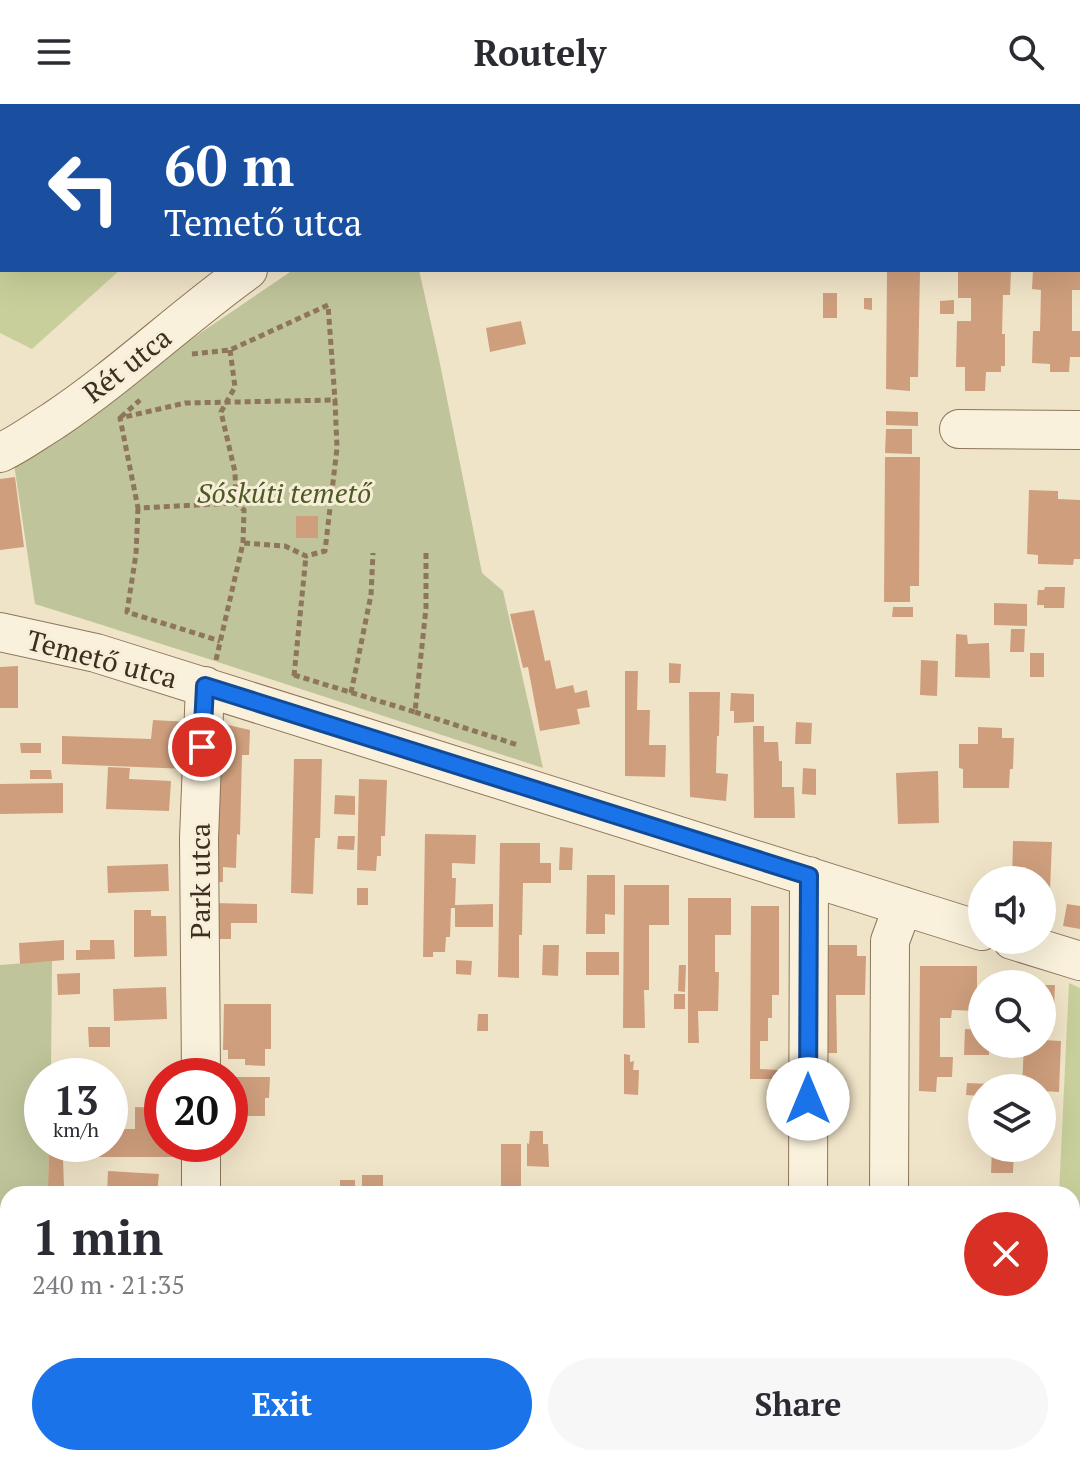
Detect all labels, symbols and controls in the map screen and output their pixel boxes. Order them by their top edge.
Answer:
text: Routely [474,29,606,76]
icon: menu [32,30,76,74]
icon: search [1004,30,1048,74]
text: 60 m [164,128,294,202]
icon: left [32,136,136,240]
text: Temető utca [164,199,362,246]
street label: Rét utca [75,319,178,411]
park label: Sóskúti temető [197,474,373,511]
street label: Temető utca [23,621,181,696]
pin [168,713,236,781]
icon: arrive [180,725,224,769]
street label: Park utca [181,823,218,939]
map controls [968,866,1056,1162]
button: sound [968,866,1056,954]
button: search [968,970,1056,1058]
position arrow [766,1057,850,1141]
speed limit sign: 20 [144,1058,248,1162]
text: 13 [53,1073,99,1126]
button: layers [968,1074,1056,1162]
text: km/h [53,1116,99,1143]
text: 1 min [32,1205,163,1269]
button: close [964,1212,1048,1296]
text: 240 m · 21:35 [32,1267,185,1301]
button: Exit [32,1358,532,1450]
button: Share [548,1358,1048,1450]

